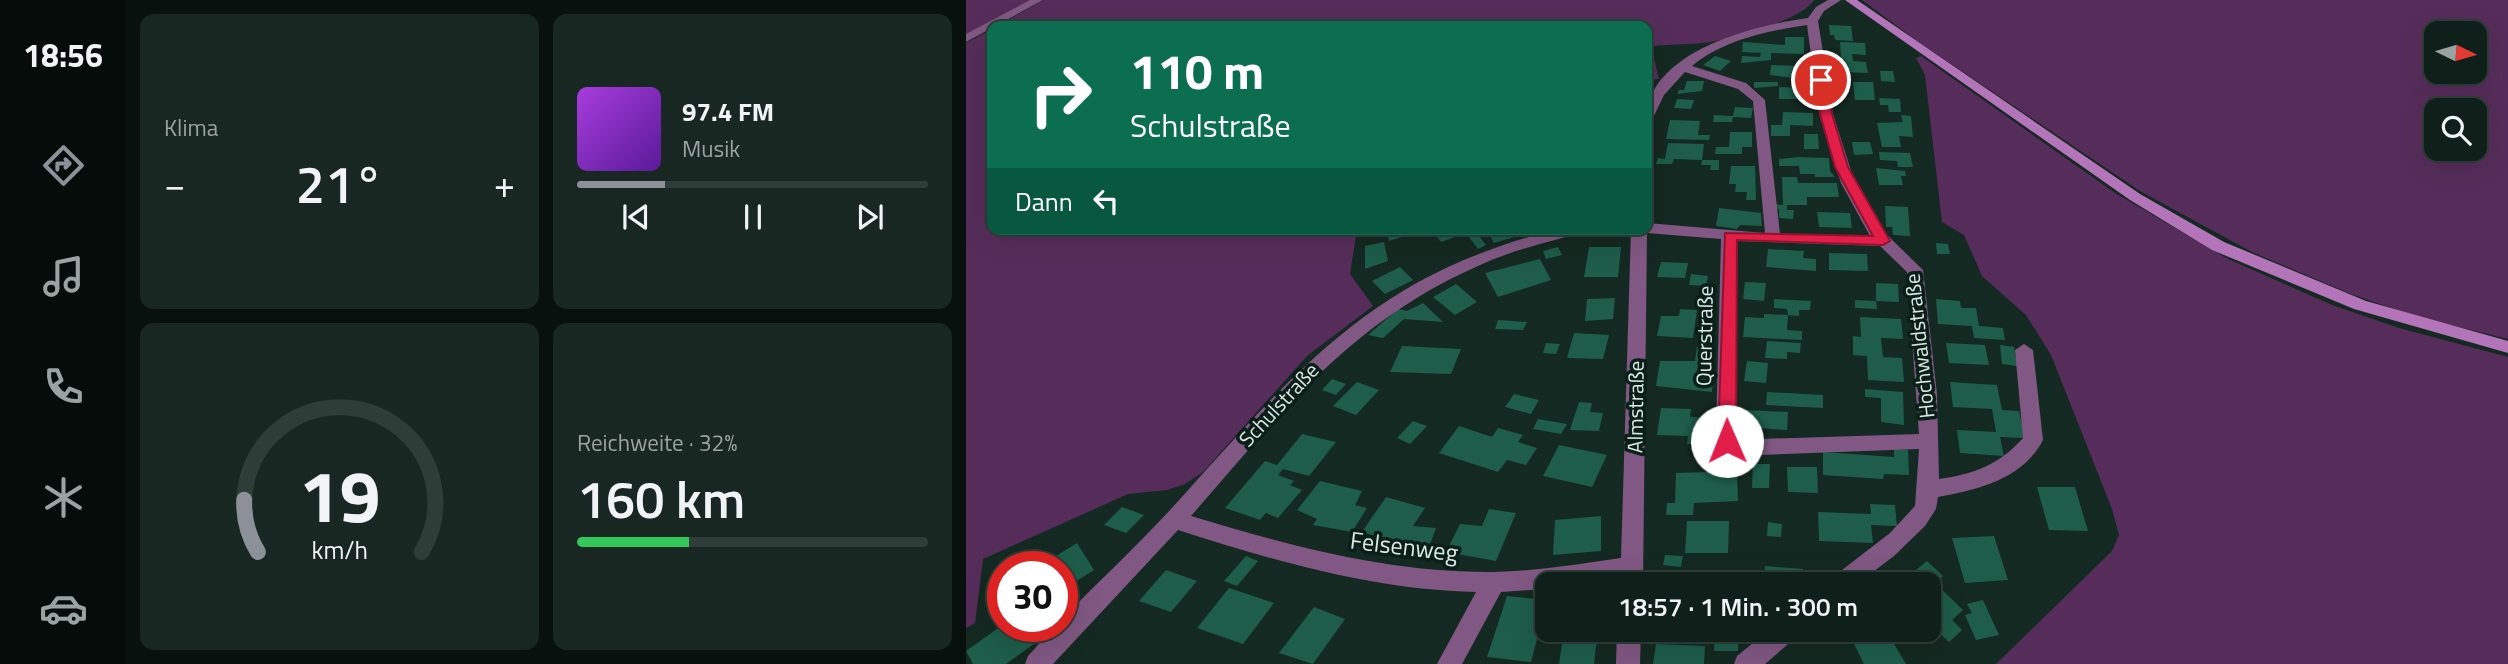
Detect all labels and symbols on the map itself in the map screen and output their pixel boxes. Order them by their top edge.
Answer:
north arrow [2424,21,2487,84]
pin [1791,50,1851,110]
street label: Hochwaldstraße [1895,272,1943,420]
street label: Querstraße [1687,285,1721,386]
street label: Schulstraße [1231,355,1326,454]
street label: Almstraße [1618,360,1652,454]
position arrow [1690,404,1764,478]
street label: Felsenweg [1348,522,1460,570]
speed limit sign: 30 [987,551,1078,642]

